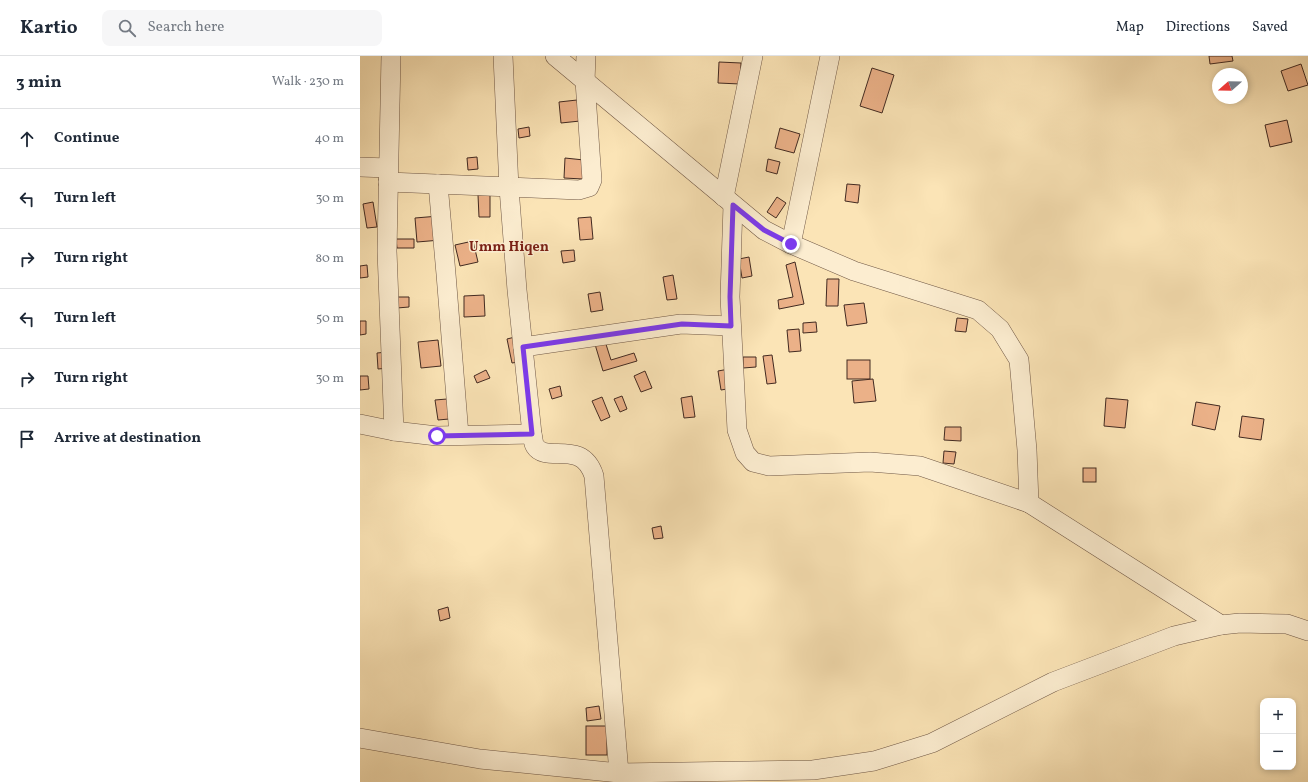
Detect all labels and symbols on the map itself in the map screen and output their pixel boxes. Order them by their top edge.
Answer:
north arrow [1212,68,1248,104]
route end [782,235,800,253]
district label: Umm Hiqen [469,238,549,257]
route start [428,427,446,445]

